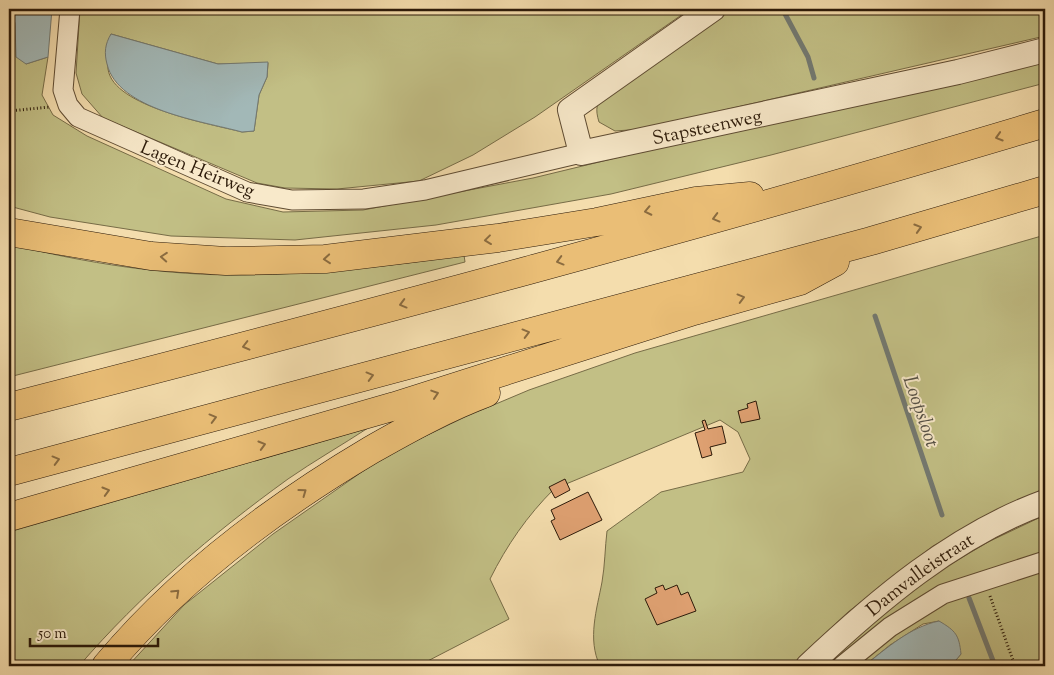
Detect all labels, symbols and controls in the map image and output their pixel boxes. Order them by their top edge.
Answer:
street label: Stapsteenweg [650,104,764,153]
one-way arrow [995,132,1003,142]
street label: Lagen Heirweg [136,135,258,206]
one-way arrow [644,205,652,216]
one-way arrow [713,213,721,223]
one-way arrow [913,223,922,233]
one-way arrow [484,234,492,244]
one-way arrow [160,252,168,263]
one-way arrow [322,253,330,264]
one-way arrow [556,256,564,266]
one-way arrow [737,293,745,303]
one-way arrow [398,298,407,309]
one-way arrow [522,328,530,338]
one-way arrow [241,340,250,351]
one-way arrow [365,371,373,381]
water label: Loopsloot [894,372,945,452]
one-way arrow [430,389,438,399]
one-way arrow [208,414,217,424]
one-way arrow [258,441,266,451]
one-way arrow [51,455,60,466]
one-way arrow [102,486,110,496]
one-way arrow [297,489,307,498]
street label: Damvalleistraat [861,527,980,624]
one-way arrow [170,590,179,599]
scale bar [30,615,158,647]
text: 50 m [37,624,67,645]

